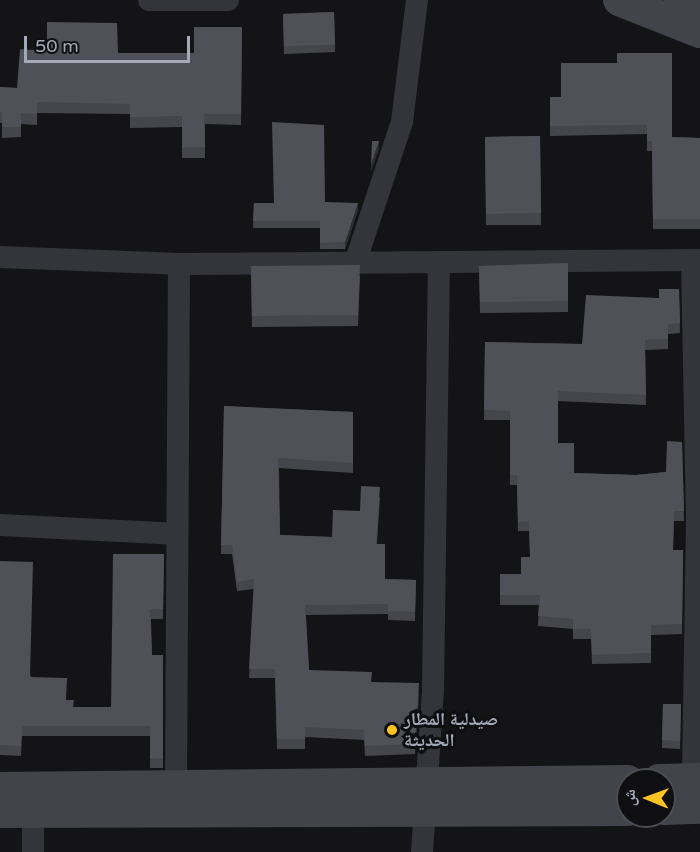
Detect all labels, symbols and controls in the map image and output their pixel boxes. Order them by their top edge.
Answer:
scale bar [27,24,194,62]
text: 50 m [35,35,79,57]
place label: صيدلية المطار الحديثة [404,709,498,752]
marker: صيدلية المطار الحديثة [385,723,399,737]
north arrow [616,768,676,828]
text: ش [620,789,640,806]

